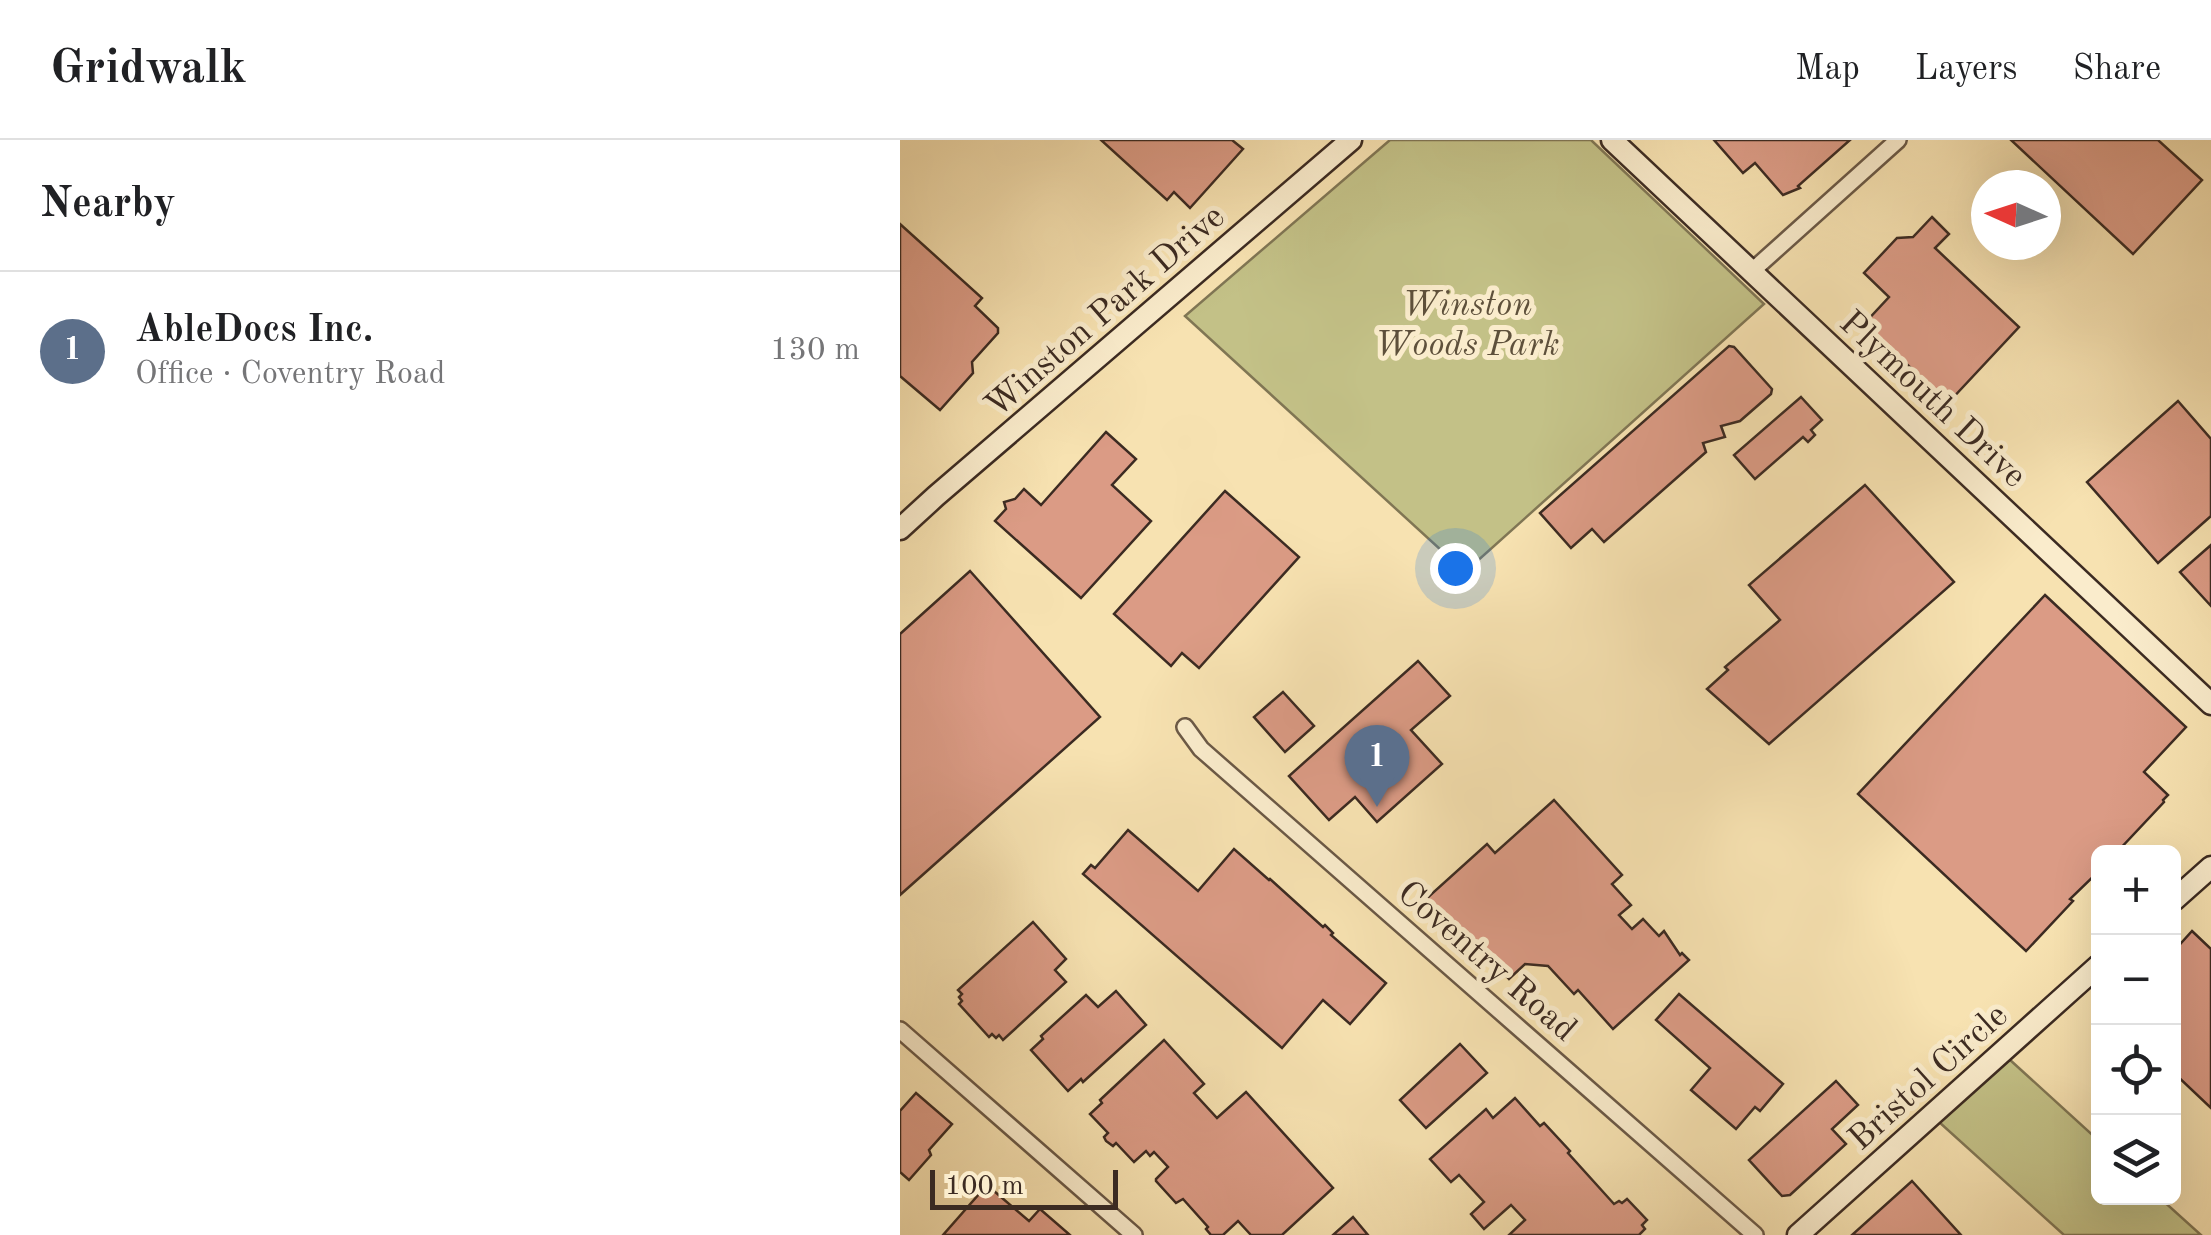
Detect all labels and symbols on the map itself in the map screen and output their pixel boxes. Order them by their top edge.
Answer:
north arrow [1971,170,2061,260]
street label: Winston Park Drive [980,199,1232,425]
park label: Winston Woods Park [1374,288,1560,363]
street label: Plymouth Drive [1832,305,2032,495]
your location [1430,543,1481,594]
pin: 1 [1344,724,1410,807]
street label: Coventry Road [1390,875,1582,1049]
street label: Bristol Circle [1843,998,2015,1158]
scale bar [930,1165,1118,1210]

